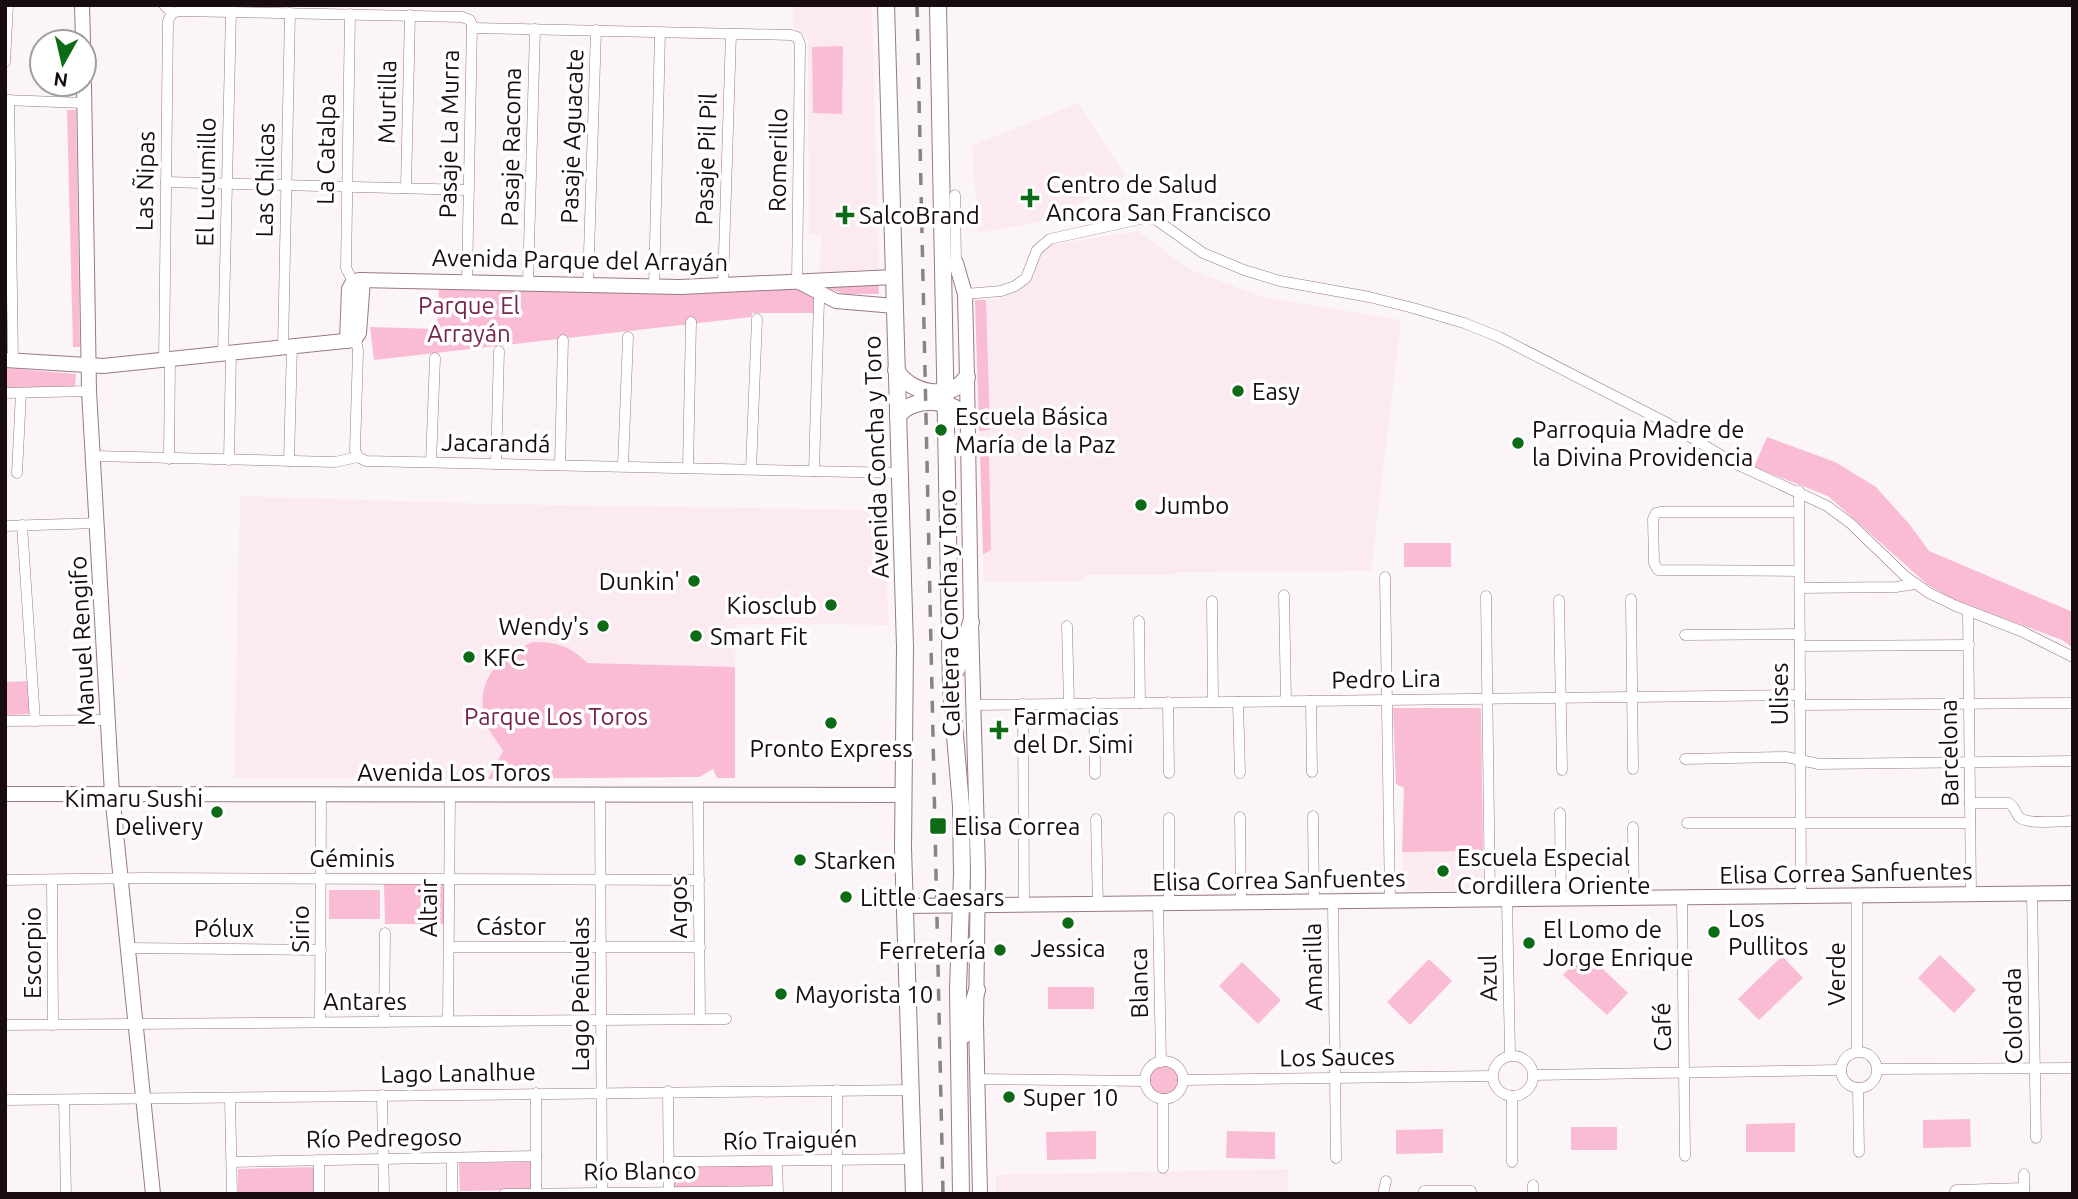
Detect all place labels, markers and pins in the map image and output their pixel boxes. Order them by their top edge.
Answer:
place label: Centro de Salud Ancora San Francisco [1046,171,1271,226]
marker: Centro de Salud Ancora San Francisco [1020,188,1040,208]
place label: SalcoBrand [859,202,980,229]
marker: SalcoBrand [837,207,853,223]
place label: Easy [1252,378,1300,405]
marker: Easy [1230,383,1246,399]
place label: Escuela Básica María de la Paz [955,403,1115,458]
place label: Parroquia Madre de la Divina Providencia [1532,416,1753,471]
marker: Escuela Básica María de la Paz [933,422,949,438]
marker: Parroquia Madre de la Divina Providencia [1510,435,1526,451]
place label: Jumbo [1155,492,1229,519]
marker: Jumbo [1133,497,1149,513]
place label: Dunkin' [599,568,680,595]
marker: Dunkin' [686,573,702,589]
place label: Kiosclub [726,592,817,619]
marker: Kiosclub [823,597,839,613]
place label: Wendy's [498,613,589,640]
marker: Wendy's [595,618,611,634]
place label: Smart Fit [710,623,808,650]
marker: Smart Fit [688,628,704,644]
place label: KFC [483,644,525,671]
marker: KFC [461,649,477,665]
place label: Farmacias del Dr. Simi [1013,703,1133,758]
marker: Pronto Express [823,715,839,731]
marker: Farmacias del Dr. Simi [991,722,1007,738]
place label: Pronto Express [749,735,913,762]
place label: Kimaru Sushi Delivery [64,785,203,840]
marker: Kimaru Sushi Delivery [209,804,225,820]
place label: Elisa Correa [954,813,1080,840]
marker: Elisa Correa [928,816,948,836]
place label: Escuela Especial Cordillera Oriente [1457,844,1651,899]
place label: Starken [814,847,896,874]
marker: Starken [792,852,808,868]
marker: Escuela Especial Cordillera Oriente [1435,863,1451,879]
place label: Little Caesars [860,884,1005,911]
marker: Little Caesars [838,889,854,905]
place label: Los Pullitos [1728,905,1808,960]
marker: Jessica [1060,915,1076,931]
place label: El Lomo de Jorge Enrique [1543,916,1694,971]
marker: Los Pullitos [1706,924,1722,940]
place label: Jessica [1030,935,1106,962]
marker: El Lomo de Jorge Enrique [1521,935,1537,951]
place label: Ferretería [879,937,986,964]
marker: Ferretería [992,942,1008,958]
place label: Mayorista 10 [795,981,933,1008]
marker: Mayorista 10 [773,986,789,1002]
place label: Super 10 [1023,1084,1118,1111]
marker: Super 10 [1001,1089,1017,1105]

